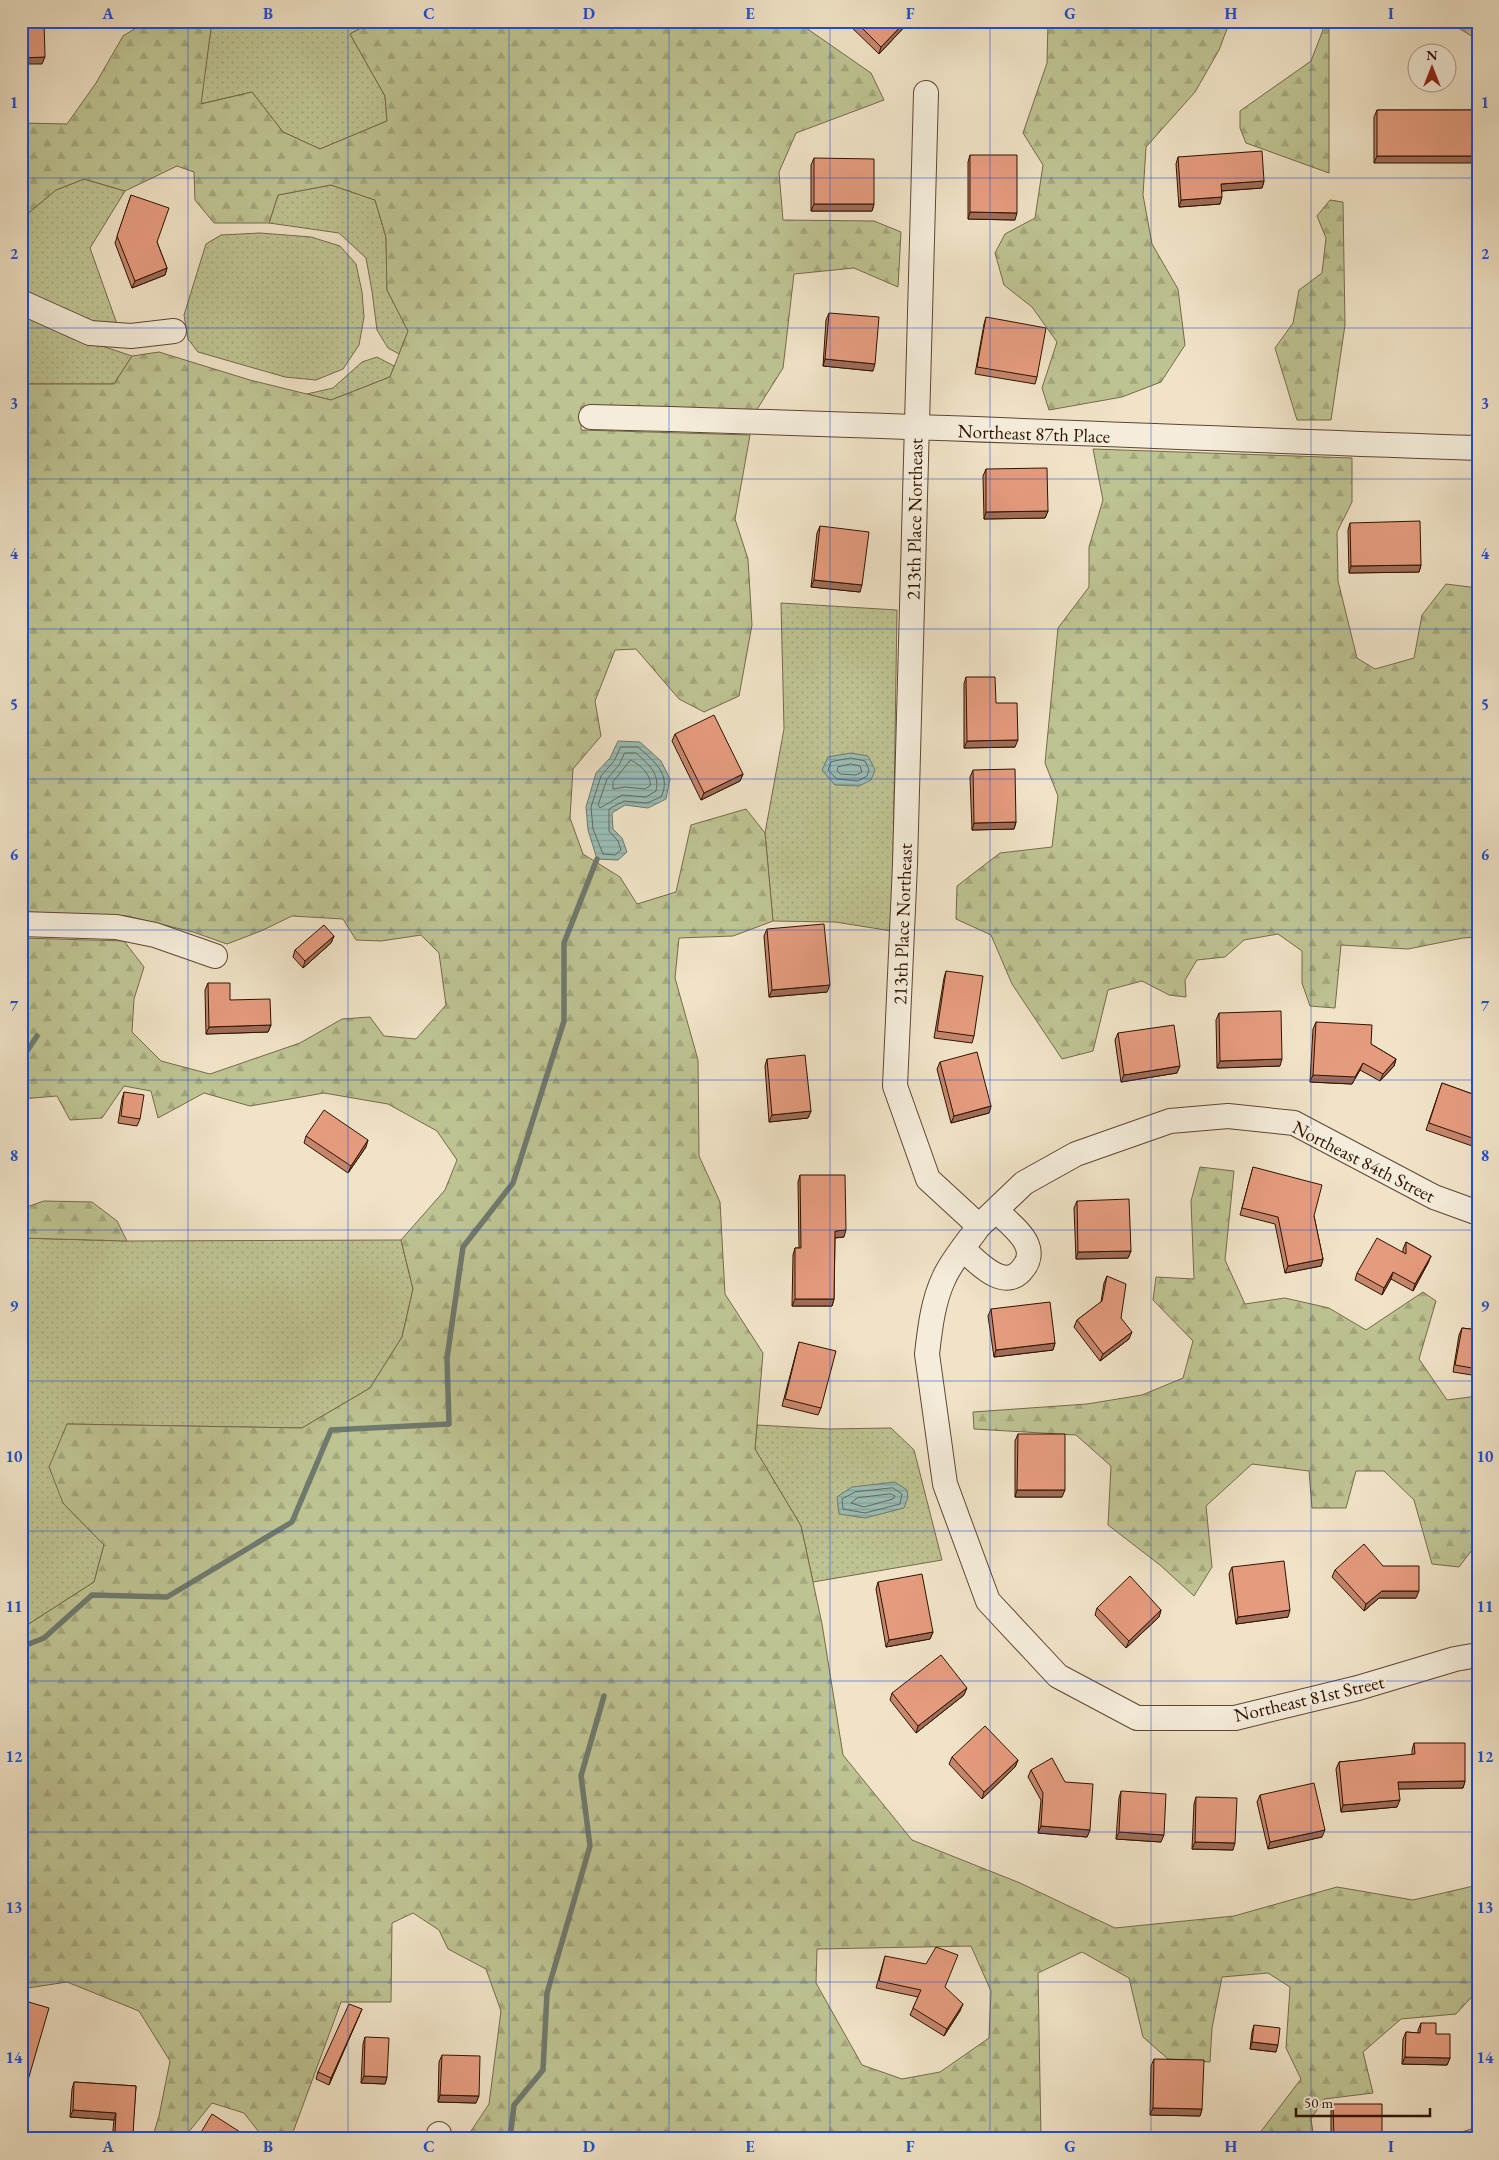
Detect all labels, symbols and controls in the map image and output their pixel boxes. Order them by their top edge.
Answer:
text: A [101,3,114,24]
text: B [263,3,273,24]
text: C [423,3,435,24]
text: D [583,3,595,24]
text: E [745,3,755,24]
text: F [906,3,915,24]
text: G [1064,3,1076,24]
text: H [1225,3,1238,24]
text: I [1388,3,1394,24]
north arrow [1406,42,1456,92]
text: N [1426,46,1438,64]
text: 1 [10,92,18,113]
text: 1 [1481,92,1489,113]
text: 2 [10,243,19,264]
text: 2 [1481,243,1490,264]
text: 3 [10,393,18,414]
text: 3 [1481,393,1489,414]
street label: Northeast 87th Place [957,418,1111,449]
street label: 213th Place Northeast [901,438,928,600]
text: 4 [10,543,19,564]
text: 4 [1481,543,1490,564]
text: 5 [10,694,18,715]
text: 5 [1481,694,1489,715]
street label: 213th Place Northeast [887,843,918,1005]
text: 6 [10,844,19,865]
text: 6 [1481,844,1490,865]
text: 7 [10,995,19,1016]
text: 7 [1481,995,1490,1016]
street label: Northeast 84th Street [1288,1115,1439,1208]
text: 8 [10,1145,18,1166]
text: 8 [1481,1145,1489,1166]
text: 9 [10,1295,19,1316]
text: 9 [1481,1295,1490,1316]
text: 10 [6,1446,23,1467]
text: 10 [1477,1446,1494,1467]
text: 11 [6,1596,22,1617]
text: 11 [1477,1596,1493,1617]
street label: Northeast 81st Street [1232,1669,1387,1728]
text: 12 [6,1746,23,1767]
text: 12 [1477,1746,1494,1767]
text: 13 [6,1897,22,1918]
text: 13 [1477,1897,1493,1918]
text: 14 [6,2047,23,2068]
text: 14 [1477,2047,1494,2068]
scale bar [1296,2085,1430,2117]
text: 50 m [1304,2093,1333,2112]
text: A [101,2136,114,2157]
text: B [263,2136,273,2157]
text: C [423,2136,435,2157]
text: D [583,2136,595,2157]
text: E [745,2136,755,2157]
text: F [906,2136,915,2157]
text: G [1064,2136,1076,2157]
text: H [1225,2136,1238,2157]
text: I [1388,2136,1394,2157]

